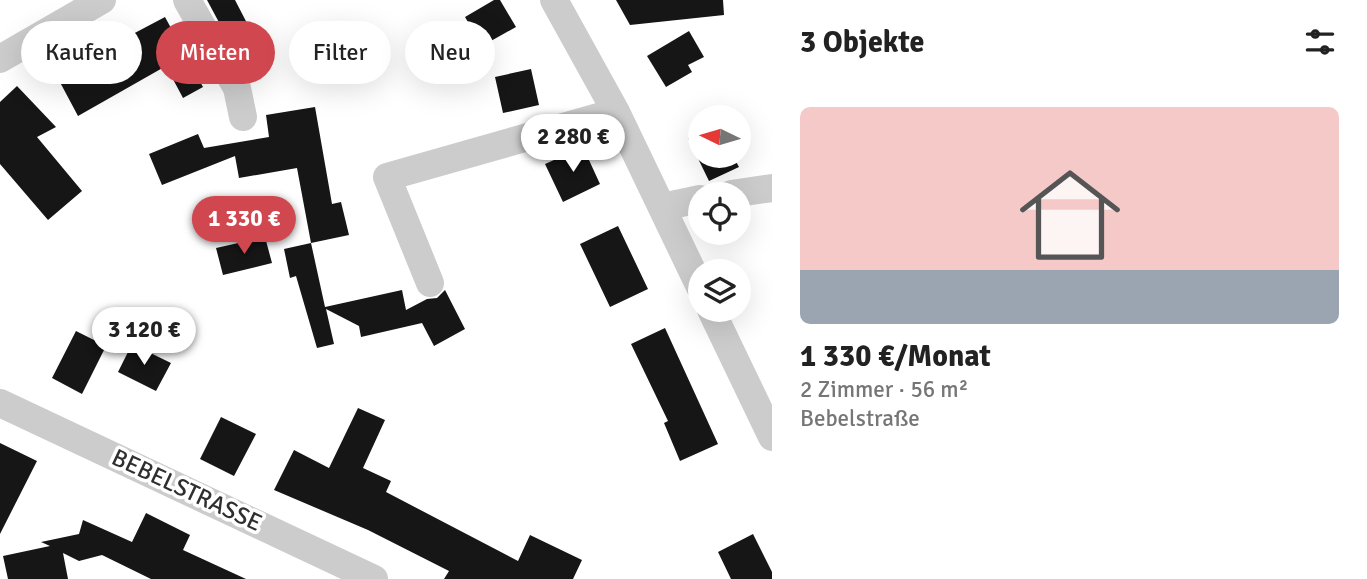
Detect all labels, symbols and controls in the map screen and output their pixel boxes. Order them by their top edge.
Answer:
chip: Kaufen [21,21,142,84]
chip: Mieten [156,21,275,84]
chip: Filter [289,21,391,84]
chip: Neu [405,21,495,84]
icon: filters [1301,23,1339,61]
text: 3 Objekte [800,24,924,61]
north arrow [688,105,751,168]
map controls [688,105,751,322]
pin: 2 280 € [508,114,638,174]
text: 2 280 € [537,122,609,151]
icon: home [1007,152,1133,278]
button: locate [688,182,751,245]
pin: 1 330 € [179,196,309,256]
text: 1 330 € [208,204,280,233]
button: layers [688,259,751,322]
pin: 3 120 € [79,308,209,367]
text: 3 120 € [108,315,180,344]
text: 1 330 €/Monat [800,338,991,375]
text: 2 Zimmer · 56 m² [800,375,968,404]
text: Bebelstraße [800,404,920,433]
street label: BEBELSTRASSE [107,442,267,538]

